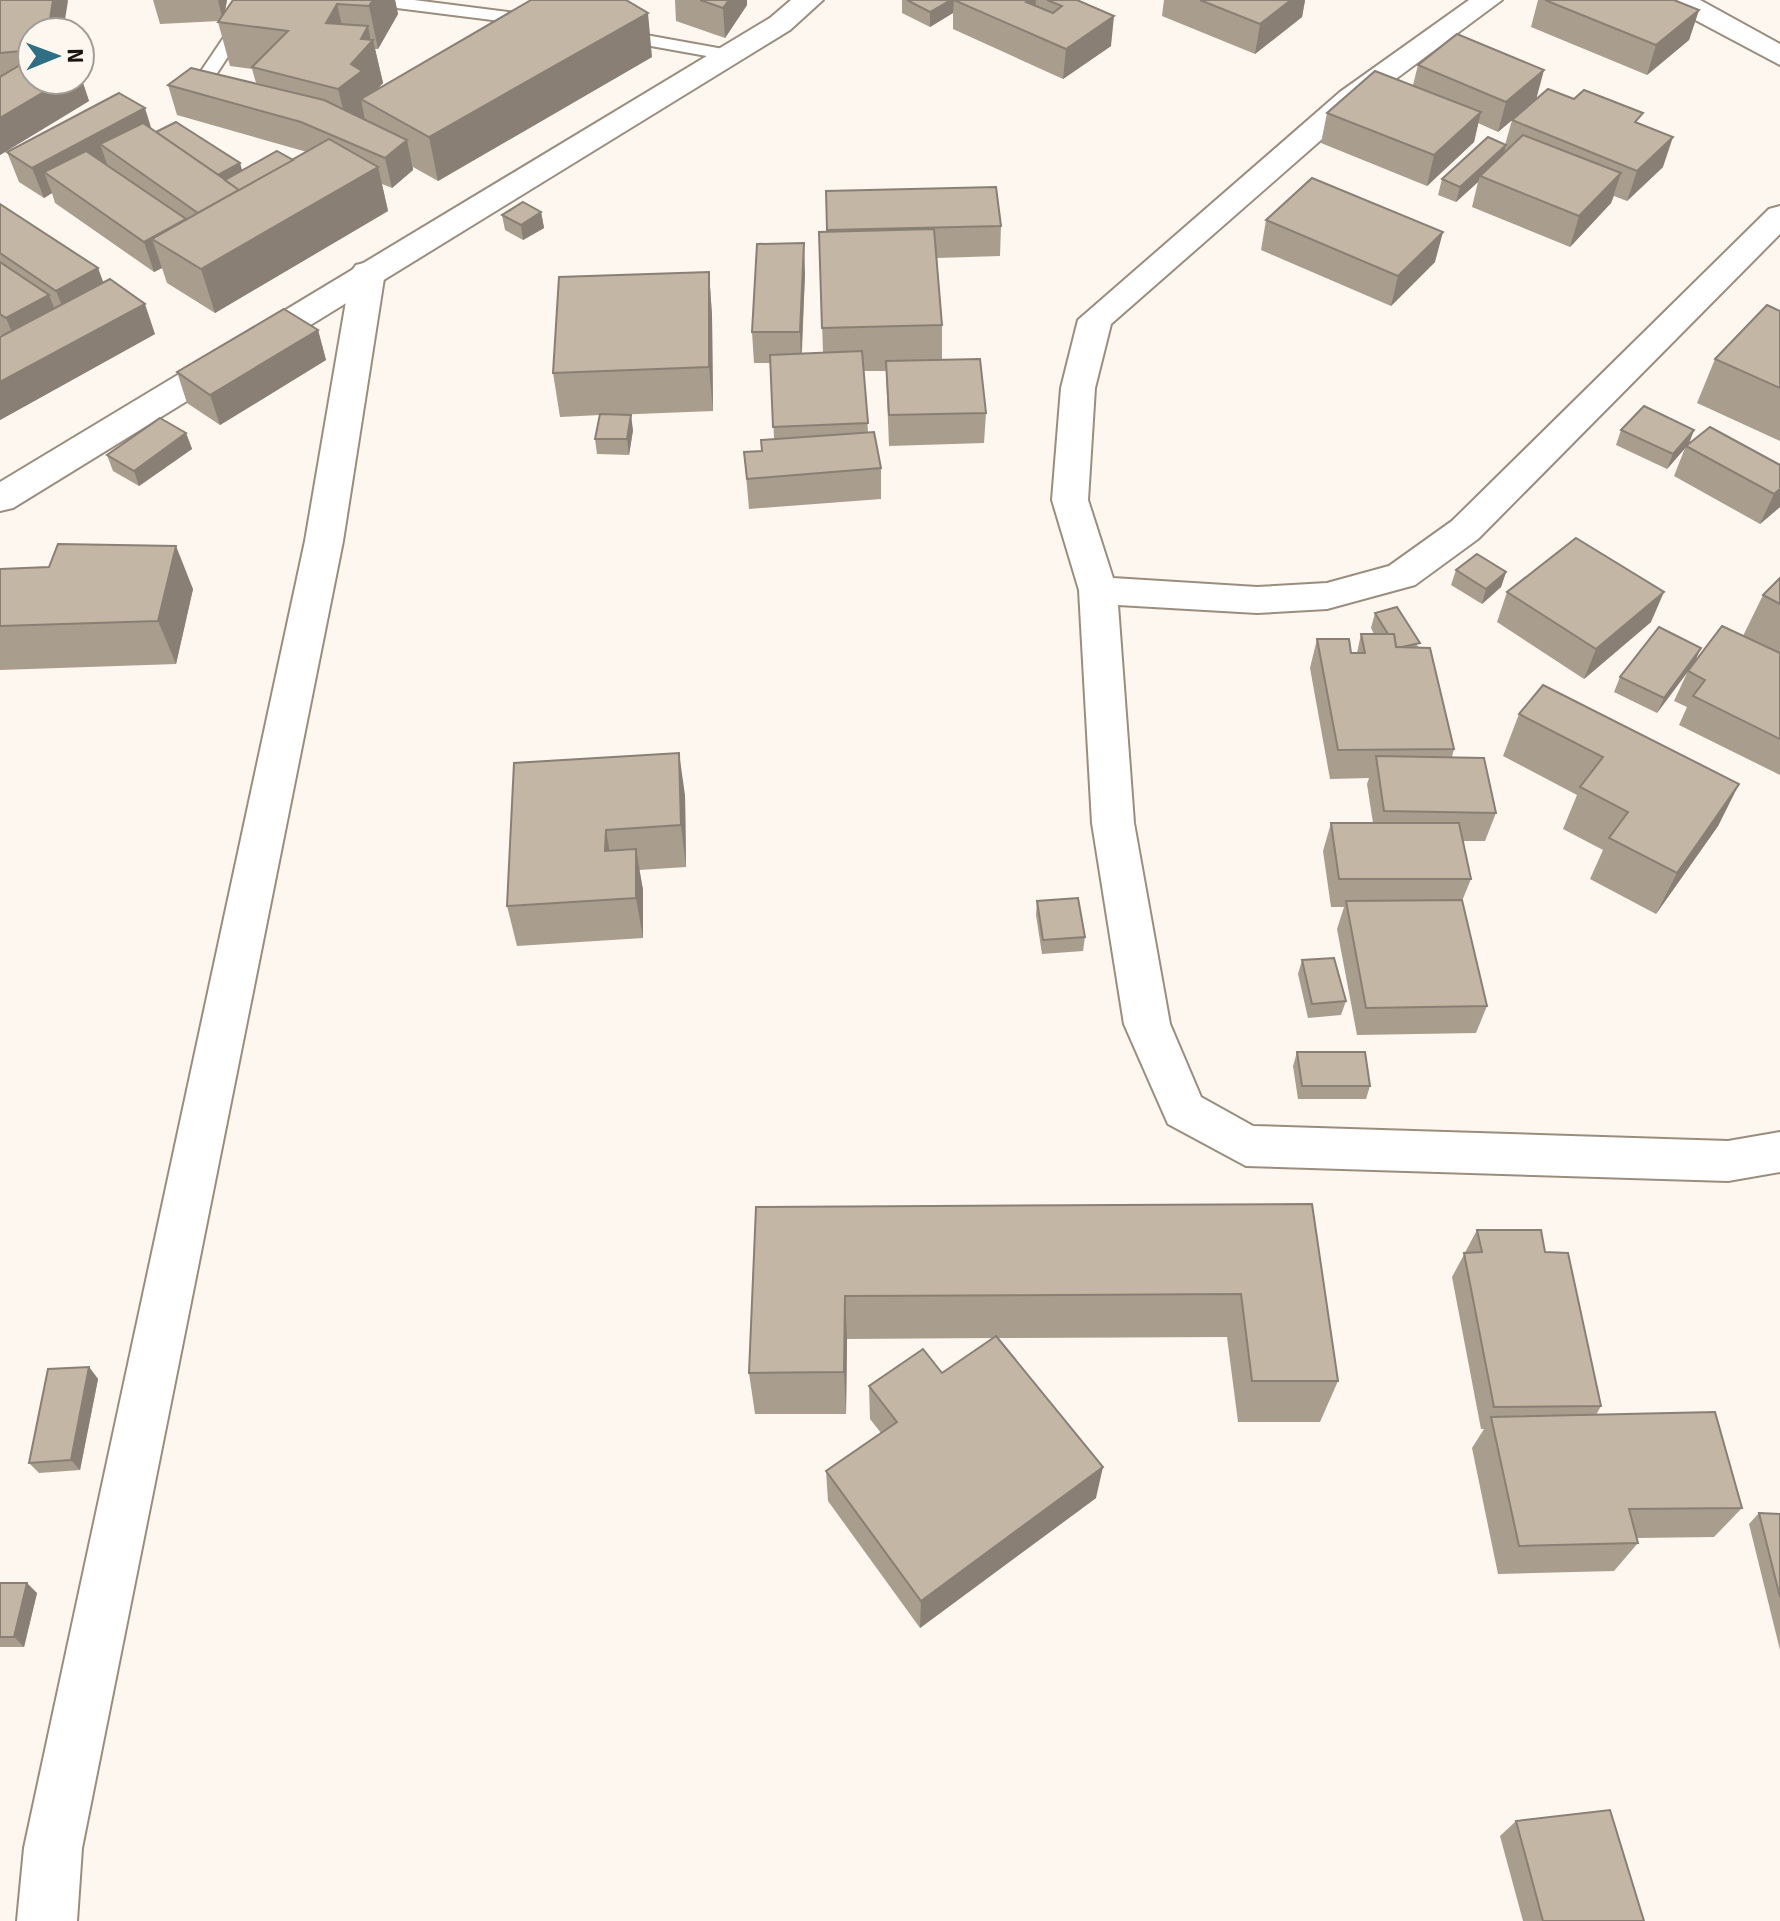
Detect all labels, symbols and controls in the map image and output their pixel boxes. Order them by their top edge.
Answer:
north arrow [16,16,96,96]
text: N [62,48,89,64]

